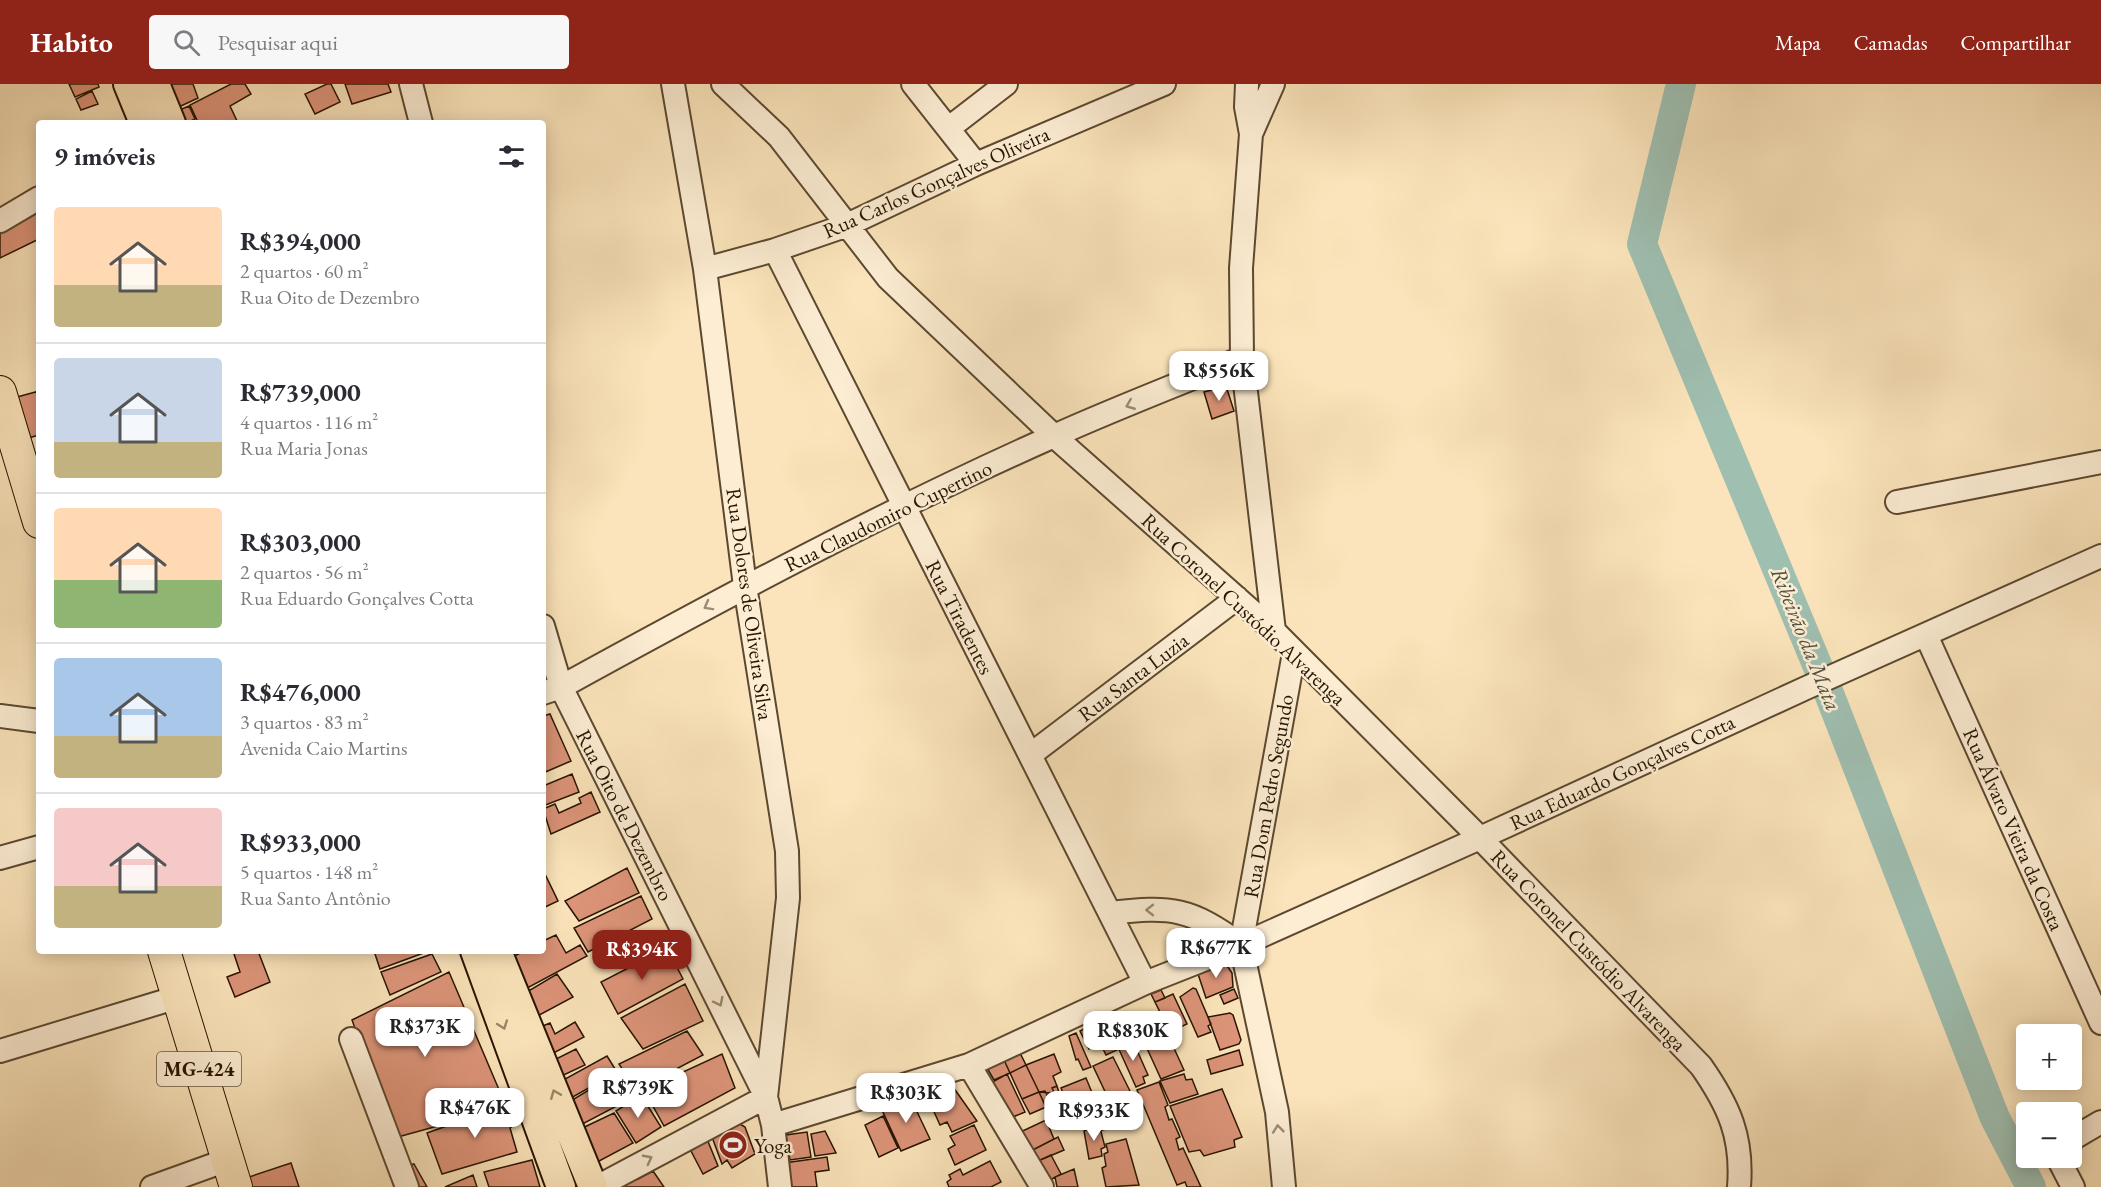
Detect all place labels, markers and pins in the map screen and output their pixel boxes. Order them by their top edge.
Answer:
pin: R$556K [1170,351,1268,402]
pin: R$677K [1167,928,1265,979]
pin: R$394K [593,930,691,981]
pin: R$373K [376,1007,474,1058]
pin: R$830K [1084,1011,1182,1062]
pin: R$739K [589,1068,687,1119]
pin: R$303K [857,1073,955,1124]
pin: R$476K [426,1088,524,1139]
pin: R$933K [1045,1091,1143,1142]
sports icon: Yoga [717,1129,749,1161]
place label: Yoga [754,1132,793,1159]

